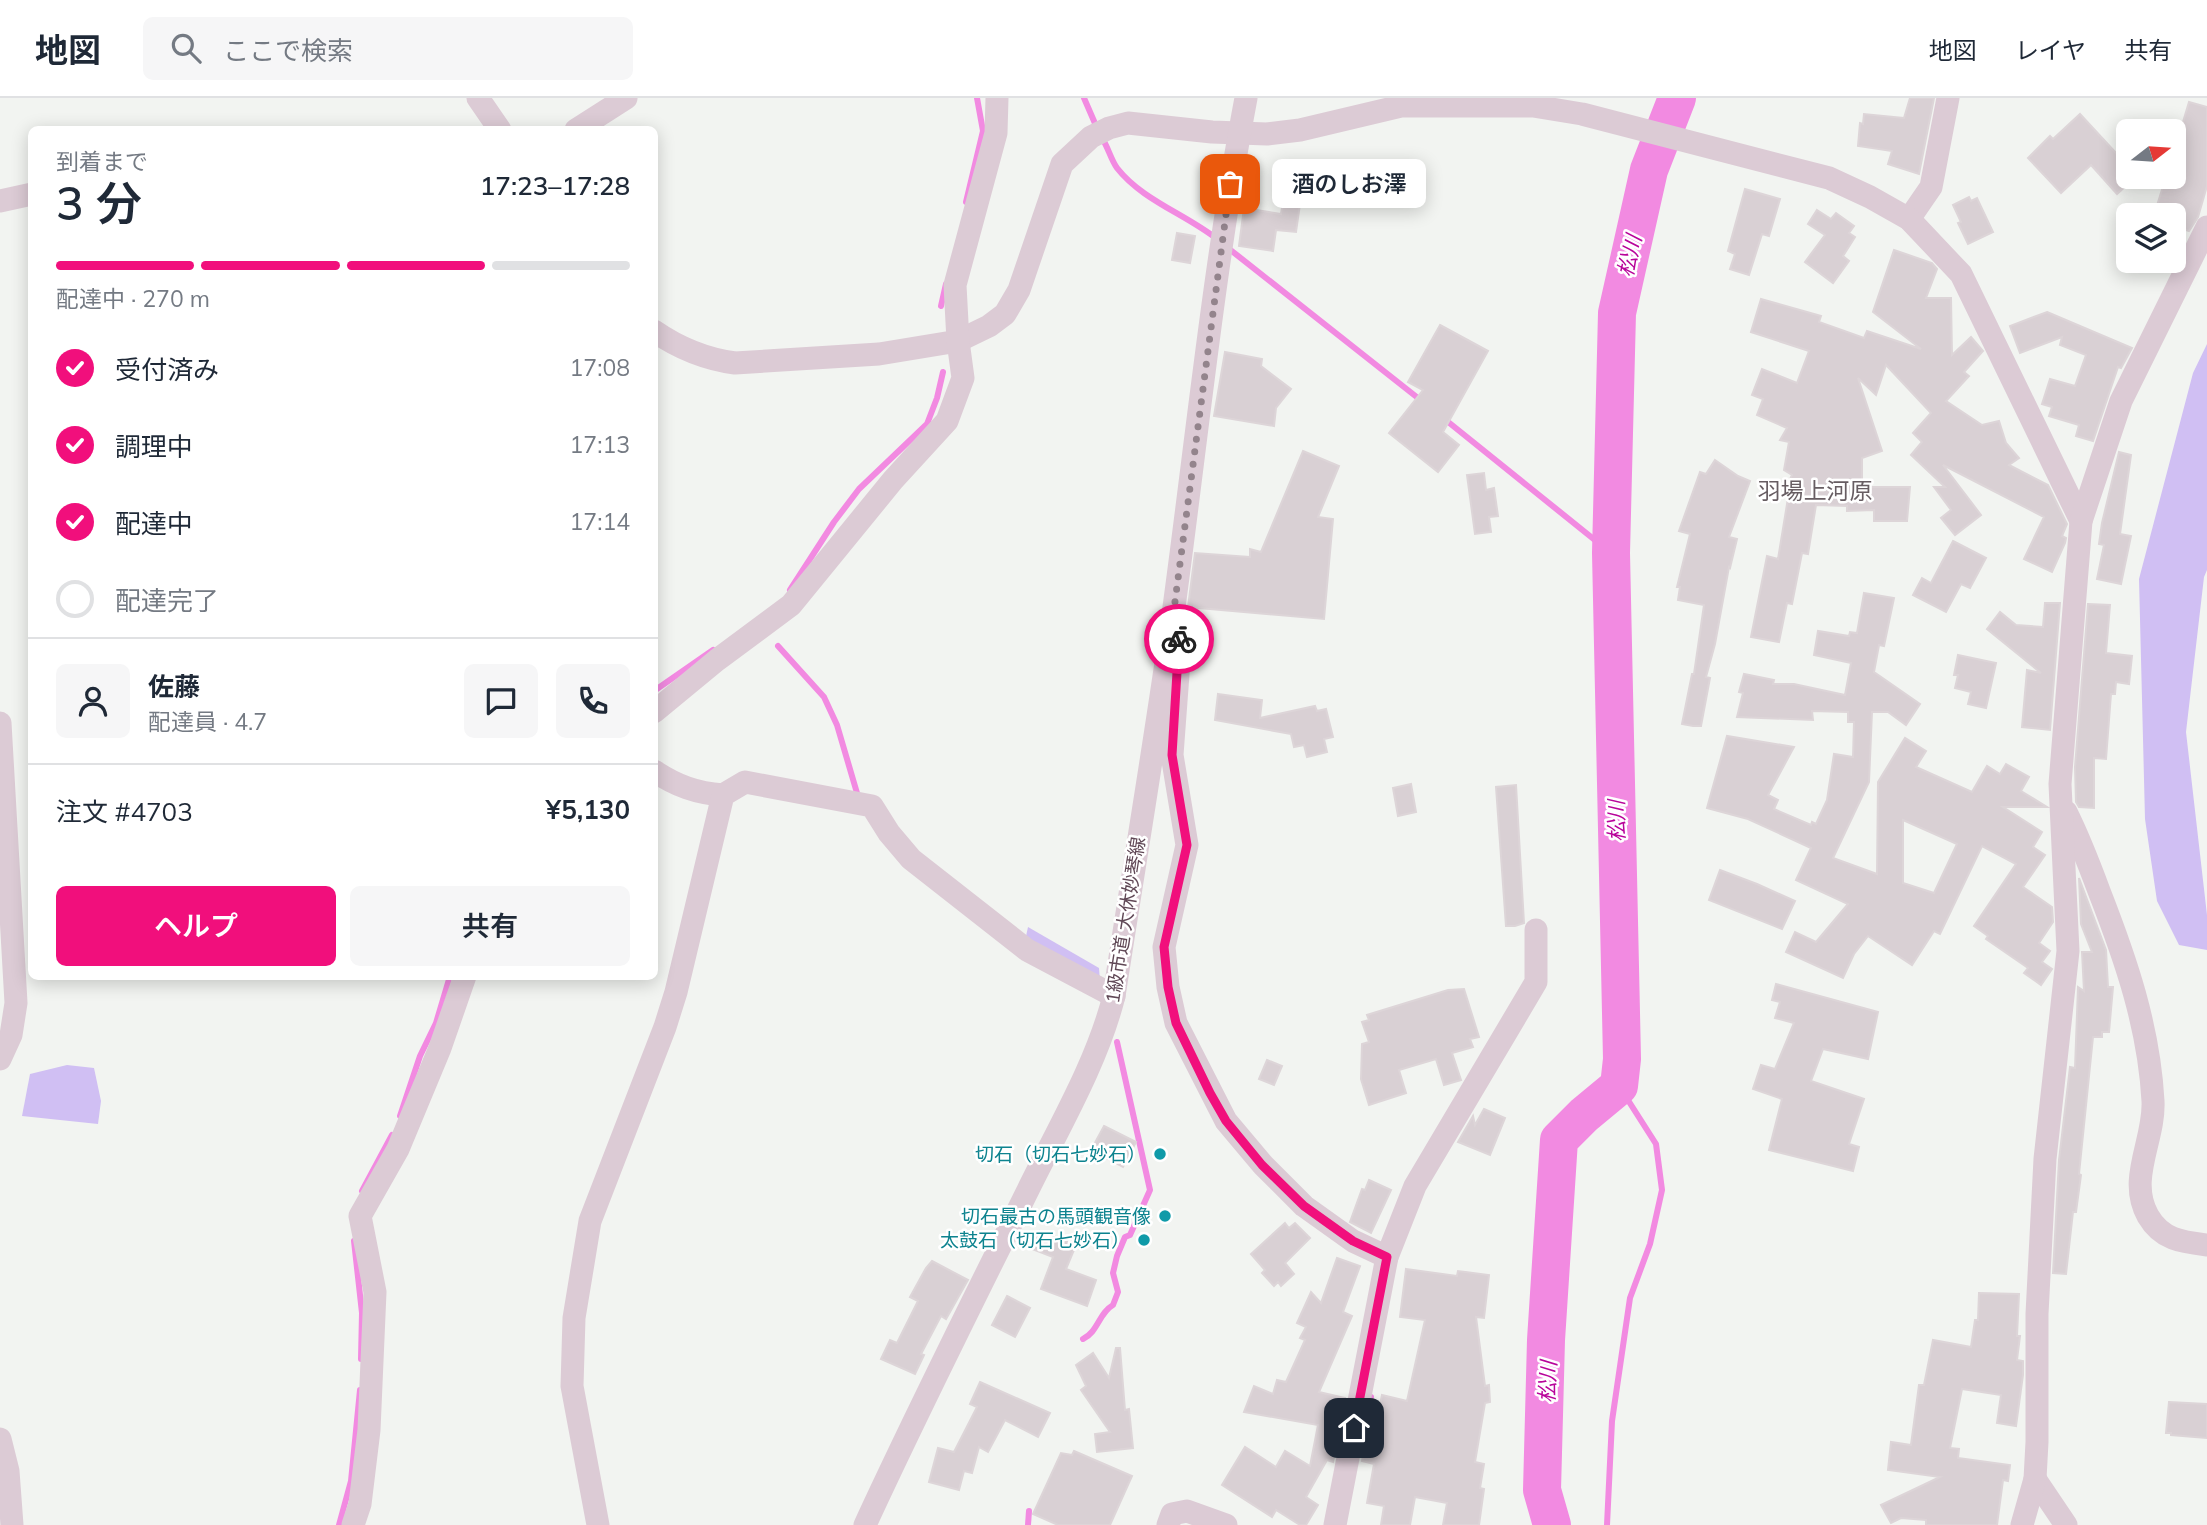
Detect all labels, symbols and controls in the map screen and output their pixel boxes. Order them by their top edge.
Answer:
search box [143,17,633,80]
text: 地図 [35,29,101,70]
icon: search [167,29,205,67]
text: ここで検索 [223,34,353,67]
text: 地図 [1929,35,1977,65]
text: レイヤ [2015,35,2086,65]
text: 共有 [2124,35,2172,65]
north arrow [2116,119,2186,189]
map controls [2116,119,2186,273]
text: 到着まで [56,147,148,176]
pin [1200,154,1260,214]
callout: 酒のしお澤 [1272,160,1426,208]
icon: bag [1211,165,1249,203]
text: 17:23–17:28 [480,169,630,202]
text: 酒のしお澤 [1292,169,1407,198]
text: 3 分 [56,174,142,232]
button: layers [2116,203,2186,273]
water label: 松川 [1612,230,1647,279]
text: 配達中 · 270 m [56,284,210,313]
icon: check [56,349,94,387]
text: 受付済み [115,353,219,386]
text: 17:08 [570,353,630,382]
icon: check [56,426,94,464]
text: 調理中 [115,430,193,463]
text: 17:13 [570,430,630,459]
district label: 羽場上河原 [1758,476,1873,505]
icon: check [56,503,94,541]
text: 配達中 [115,507,193,540]
text: 17:14 [570,507,630,536]
text: 配達完了 [115,584,219,617]
courier [1144,604,1214,674]
icon: bike [1160,620,1198,658]
button: person [56,664,130,738]
button: chat [464,664,538,738]
button: phone [556,664,630,738]
text: 佐藤 [148,670,200,703]
text: 配達員 · 4.7 [148,707,267,736]
text: ¥5,130 [546,793,630,826]
text: 注文 #4703 [56,795,193,828]
water label: 松川 [1603,798,1629,842]
street label: 1級市道 大休妙琴線 [1100,835,1150,1005]
button: ヘルプ [56,886,336,966]
button: 共有 [350,886,630,966]
place label: 切石（切石七妙石） [975,1142,1146,1166]
marker: 切石（切石七妙石） [1152,1146,1168,1162]
place label: 切石最古の馬頭観音像 [961,1204,1151,1228]
marker: 切石最古の馬頭観音像 [1157,1208,1173,1224]
place label: 太鼓石（切石七妙石） [940,1228,1130,1252]
marker: 太鼓石（切石七妙石） [1136,1232,1152,1248]
water label: 松川 [1533,1358,1561,1404]
pin [1324,1398,1384,1458]
icon: home [1335,1409,1373,1447]

